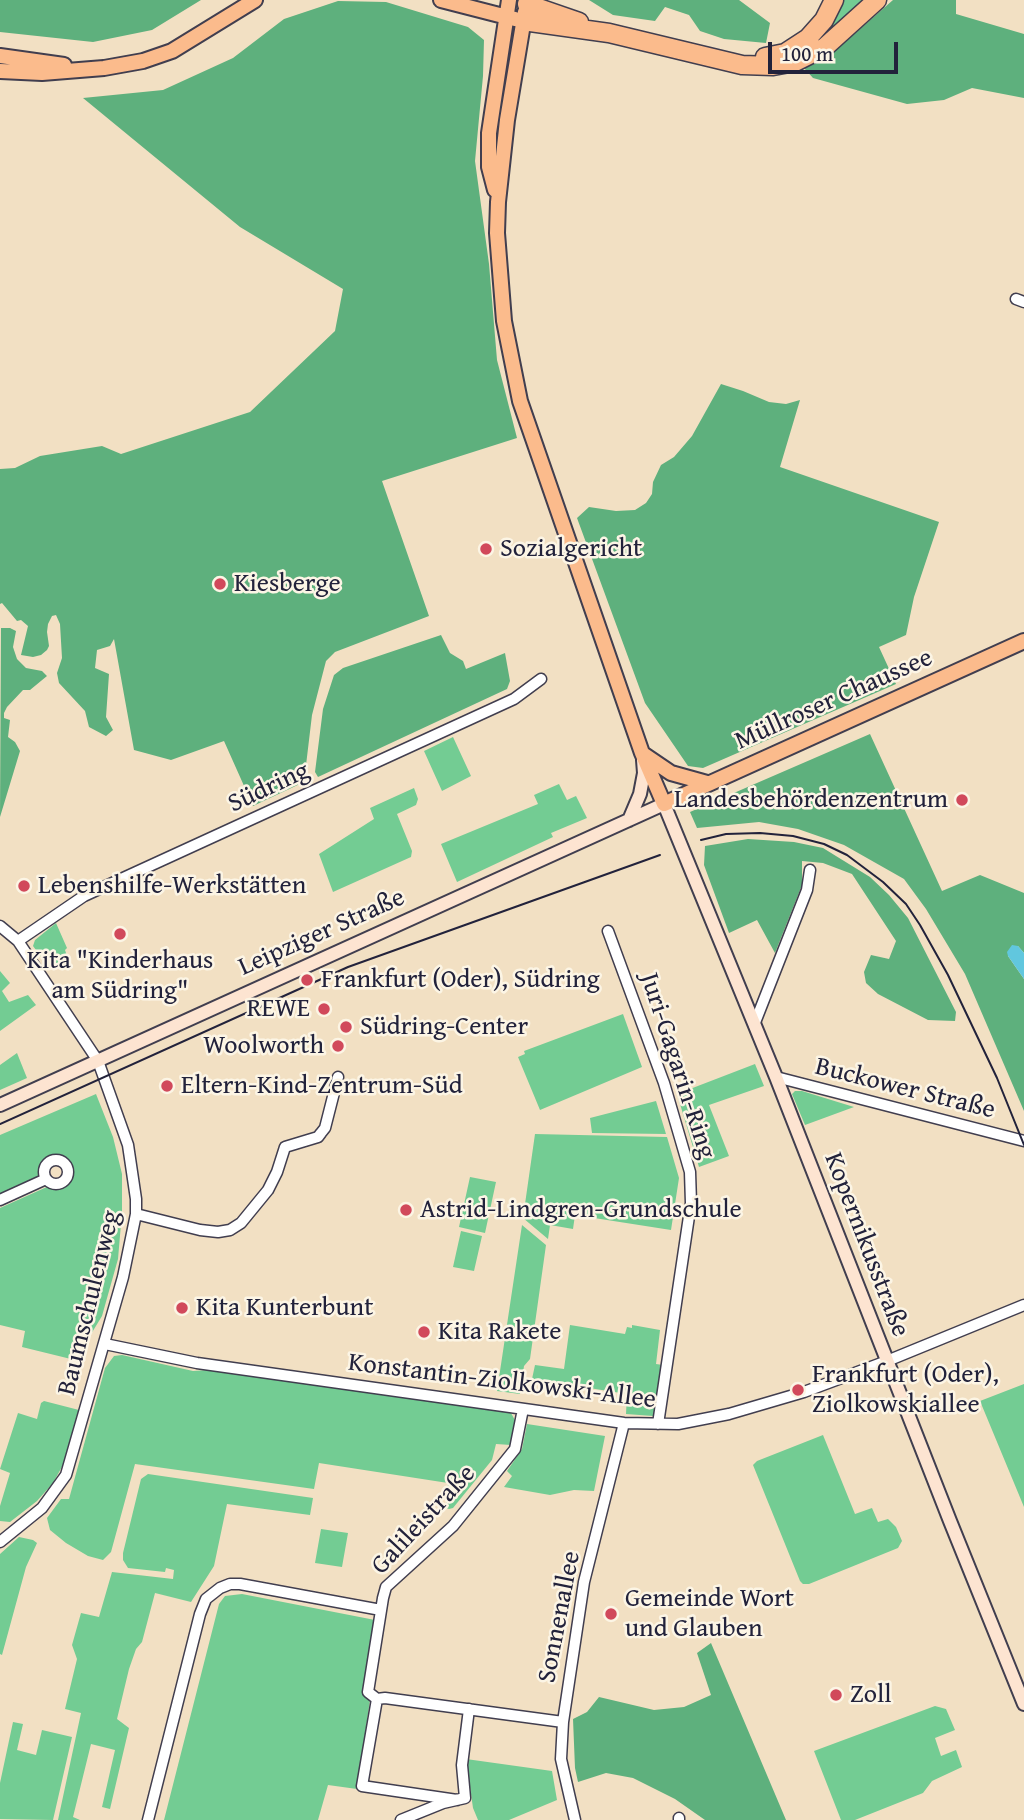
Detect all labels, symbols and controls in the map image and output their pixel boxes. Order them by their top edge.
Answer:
scale bar [772,28,902,72]
text: 100 m [781,38,833,69]
place label: Sozialgericht [500,533,642,565]
marker: Sozialgericht [478,541,494,557]
place label: Kiesberge [234,568,341,600]
marker: Kiesberge [212,576,228,592]
street label: Müllroser Chaussee [731,643,937,757]
street label: Südring [223,756,315,820]
place label: Landesbehördenzentrum [674,784,948,816]
marker: Landesbehördenzentrum [954,792,970,808]
place label: Lebenshilfe-Werkstätten [38,870,306,902]
marker: Lebenshilfe-Werkstätten [16,878,32,894]
street label: Leipziger Straße [234,882,410,984]
marker: Kita "Kinderhaus am Südring" [112,926,128,942]
place label: Kita "Kinderhaus am Südring" [27,945,213,1006]
place label: Frankfurt (Oder), Südring [321,964,600,996]
street label: Juri-Gagarin-Ring [632,969,722,1163]
marker: Frankfurt (Oder), Südring [299,972,315,988]
place label: REWE [247,993,310,1025]
marker: REWE [316,1001,332,1017]
place label: Südring-Center [360,1011,528,1043]
marker: Südring-Center [338,1019,354,1035]
place label: Woolworth [203,1030,324,1062]
marker: Woolworth [330,1038,346,1054]
street label: Buckower Straße [812,1052,998,1126]
place label: Eltern-Kind-Zentrum-Süd [181,1070,463,1102]
marker: Eltern-Kind-Zentrum-Süd [159,1078,175,1094]
street label: Kopernikusstraße [817,1148,915,1342]
place label: Astrid-Lindgren-Grundschule [420,1194,742,1226]
marker: Astrid-Lindgren-Grundschule [398,1202,414,1218]
street label: Baumschulenweg [52,1207,128,1399]
place label: Kita Kunterbunt [196,1292,373,1324]
marker: Kita Kunterbunt [174,1300,190,1316]
place label: Kita Rakete [438,1316,561,1348]
marker: Kita Rakete [416,1324,432,1340]
street label: Konstantin-Ziolkowski-Allee [346,1348,658,1416]
place label: Frankfurt (Oder), Ziolkowskiallee [812,1359,999,1420]
marker: Frankfurt (Oder), Ziolkowskiallee [790,1382,806,1398]
street label: Galileistraße [365,1459,483,1581]
street label: Sonnenallee [532,1549,588,1685]
place label: Gemeinde Wort und Glauben [625,1583,794,1644]
marker: Gemeinde Wort und Glauben [603,1606,619,1622]
place label: Zoll [850,1679,892,1711]
marker: Zoll [828,1687,844,1703]

